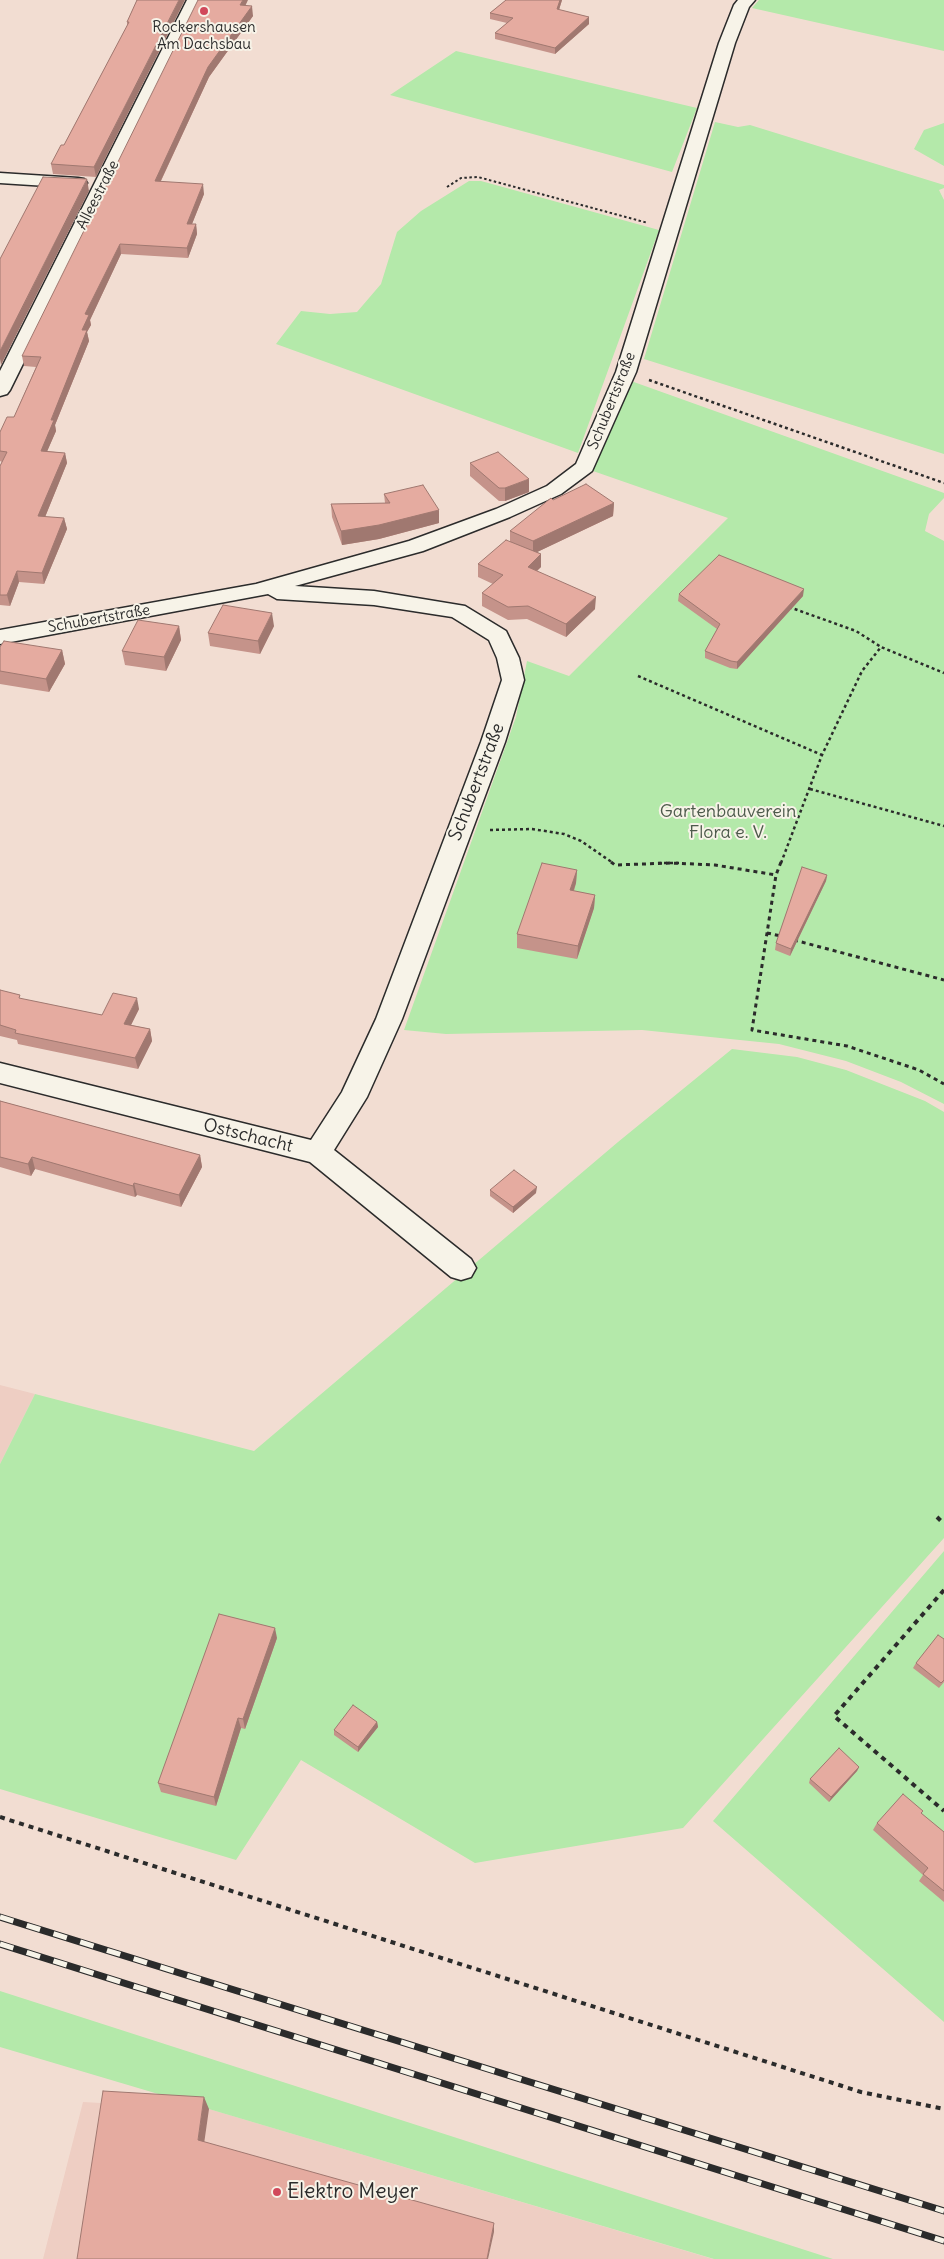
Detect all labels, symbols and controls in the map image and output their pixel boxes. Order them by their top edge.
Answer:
marker: Rockershausen Am Dachsbau [198,5,210,17]
place label: Rockershausen Am Dachsbau [152,19,256,54]
street label: Alleestraße [73,157,123,233]
street label: Schubertstraße [584,350,640,452]
street label: Schubertstraße [46,601,152,637]
street label: Schubertstraße [445,720,509,844]
park label: Gartenbauverein Flora e. V. [660,801,796,844]
street label: Ostschacht [201,1114,295,1158]
place label: Elektro Meyer [287,2179,418,2205]
marker: Elektro Meyer [271,2186,283,2198]

